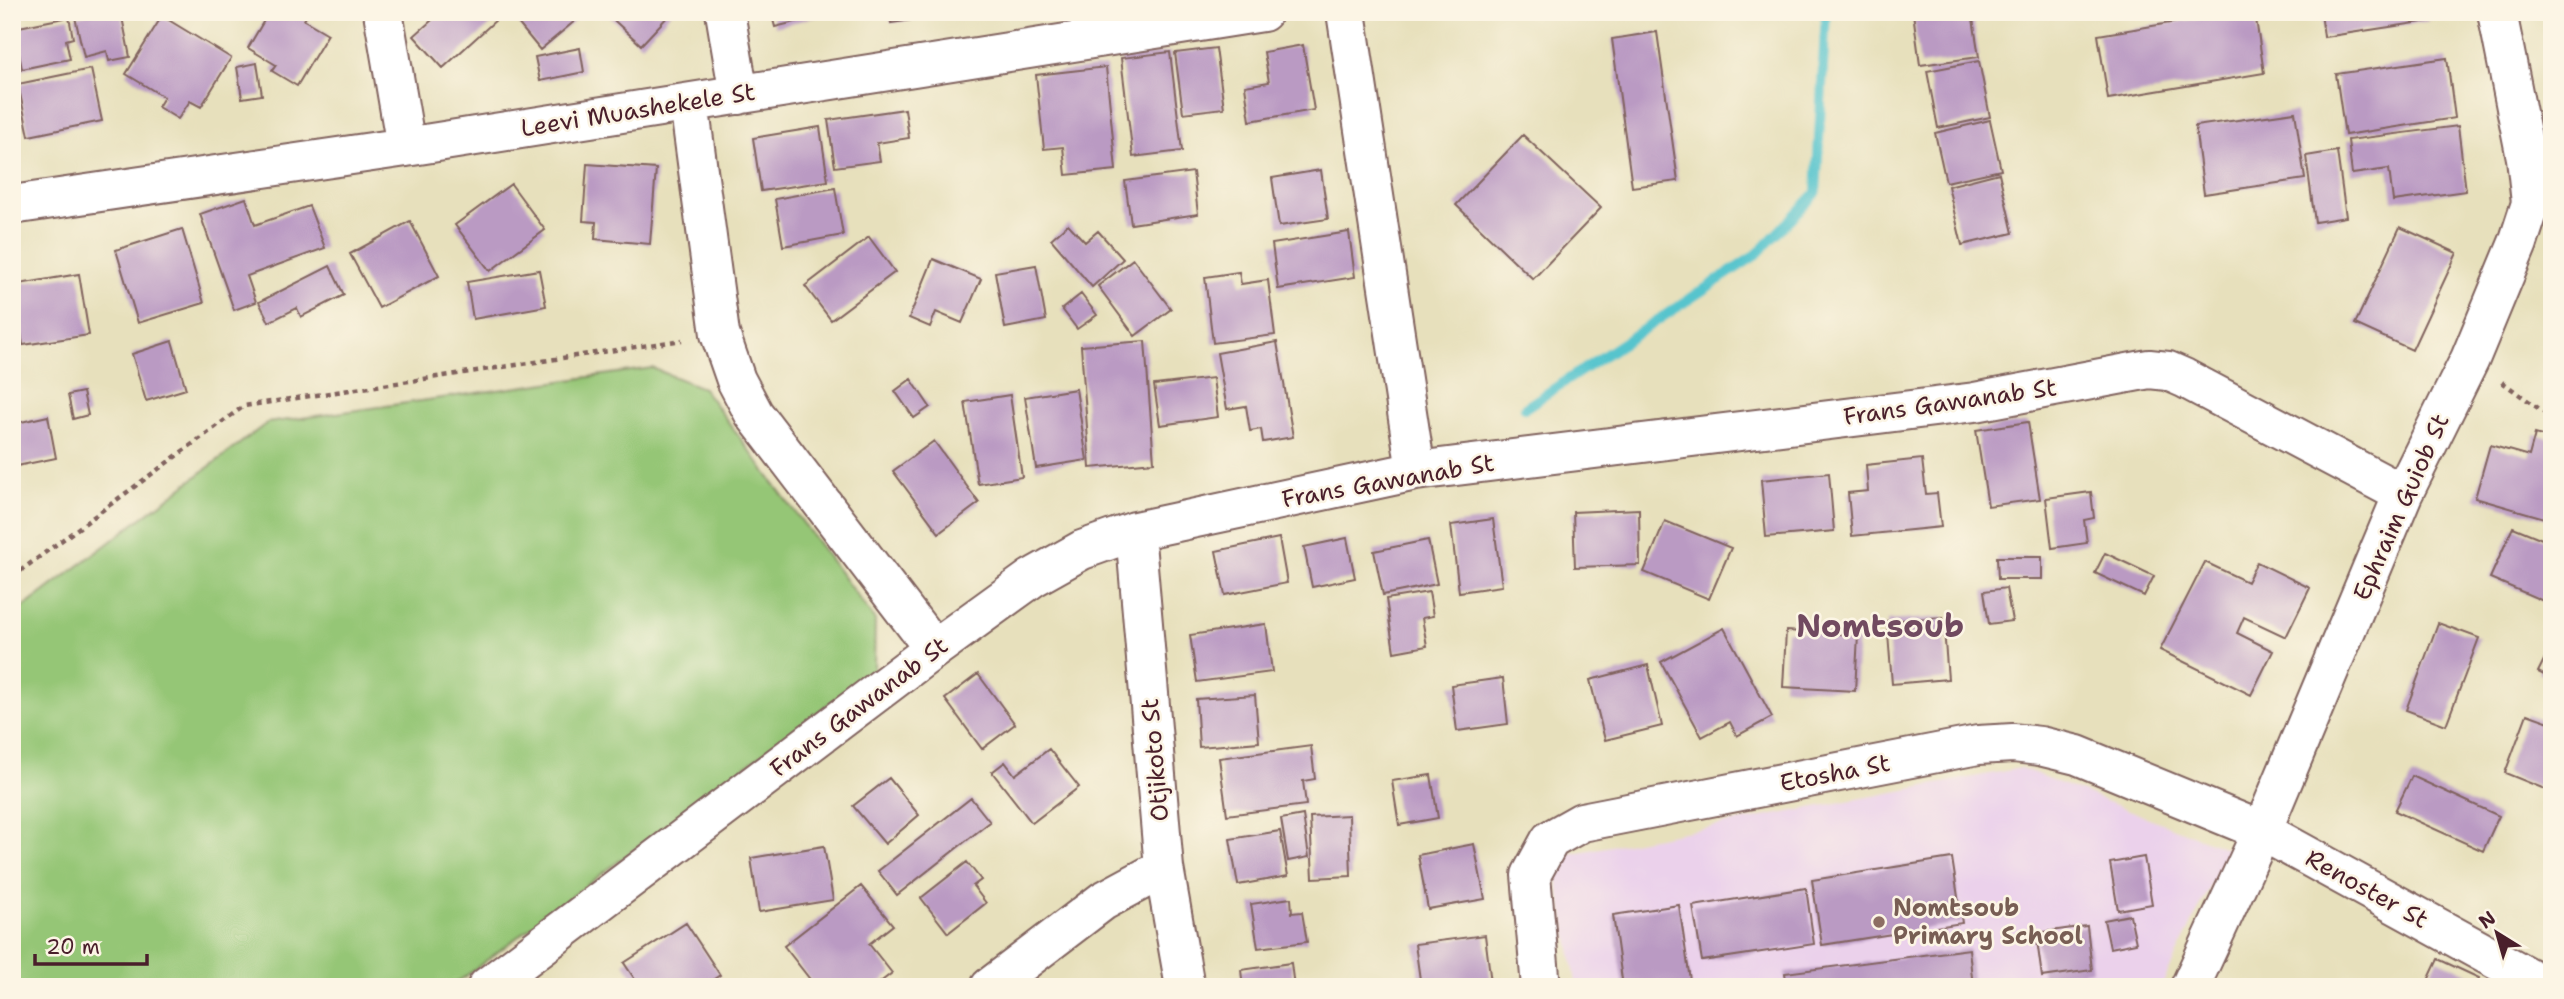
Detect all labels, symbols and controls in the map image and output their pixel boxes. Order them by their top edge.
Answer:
street label: Leevi Muashekele St [519,76,757,144]
street label: Frans Gawanab St [1841,371,2059,433]
street label: Ephraim Guiob St [2346,409,2456,605]
street label: Frans Gawanab St [1279,447,1497,515]
district label: Nomtsoub [1796,604,1964,647]
street label: Frans Gawanab St [763,630,955,784]
street label: Otjikoto St [1134,697,1176,823]
street label: Etosha St [1777,747,1893,799]
street label: Renoster St [2300,842,2434,936]
place label: Nomtsoub Primary School [1893,892,2083,952]
north arrow [2462,898,2532,968]
text: N [2474,905,2501,934]
marker: Nomtsoub Primary School [1871,914,1887,930]
scale bar [35,922,147,966]
text: 20 m [46,933,100,961]

